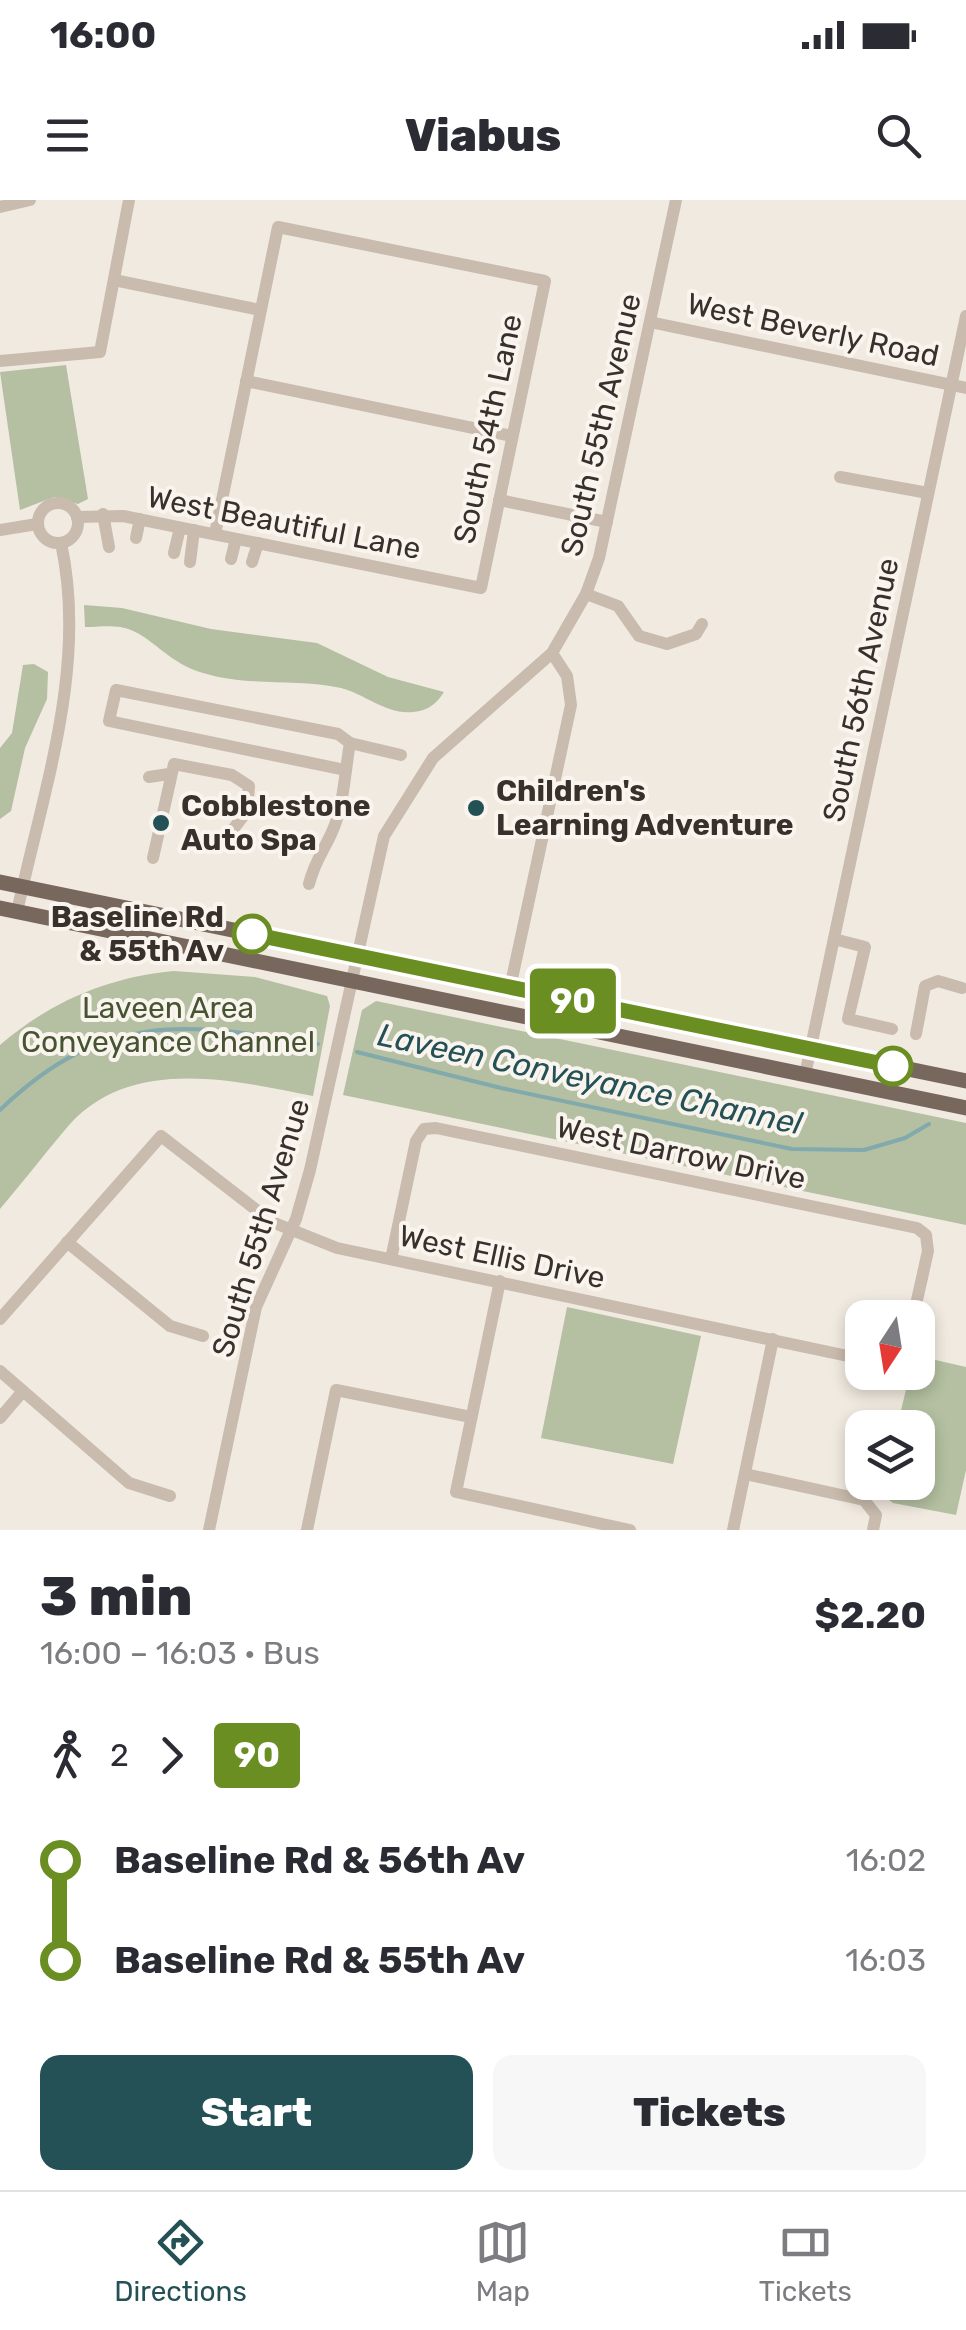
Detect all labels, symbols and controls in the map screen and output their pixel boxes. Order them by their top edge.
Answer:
text: 16:00 [50,12,156,58]
icon: menu [40,108,95,163]
icon: search [871,108,926,163]
text: Viabus [405,109,561,162]
street label: West Beverly Road [684,286,942,374]
street label: South 55th Avenue [553,290,649,560]
street label: South 54th Lane [446,311,530,547]
street label: West Beautiful Lane [144,479,424,567]
street label: South 56th Avenue [815,555,907,825]
place label: Children's Learning Adventure [496,773,794,843]
place label: Cobblestone Auto Spa [181,788,371,858]
marker: Children's Learning Adventure [465,797,487,819]
marker: Cobblestone Auto Spa [150,812,172,834]
place label: Baseline Rd & 55th Av [51,899,224,969]
marker: Baseline Rd & 55th Av [233,915,271,953]
line badge: 90 [528,968,618,1034]
text: 90 [550,980,596,1022]
park label: Laveen Area Conveyance Channel [21,990,315,1060]
water label: Laveen Conveyance Channel [374,1015,807,1143]
unlabelled marker [874,1047,912,1085]
street label: South 55th Avenue [205,1094,317,1362]
street label: West Darrow Drive [553,1109,809,1197]
street label: West Ellis Drive [396,1218,608,1296]
north arrow [845,1300,935,1390]
map controls [845,1300,935,1500]
button: layers [845,1410,935,1500]
text: 3 min [40,1564,193,1629]
text: $2.20 [815,1592,926,1638]
text: 16:00 – 16:03 · Bus [40,1634,320,1672]
icon: walk [40,1728,95,1783]
icon: forward [144,1728,199,1783]
text: 90 [234,1734,280,1776]
text: 2 [110,1736,129,1774]
text: Baseline Rd & 56th Av [114,1837,525,1883]
text: 16:02 [846,1841,926,1879]
text: Baseline Rd & 55th Av [114,1937,525,1983]
text: 16:03 [845,1941,926,1979]
button: Start [40,2055,473,2170]
button: Tickets [493,2055,926,2170]
tab: Directions [114,2215,247,2308]
tab: Map [475,2215,530,2308]
tab: Tickets [759,2215,852,2308]

